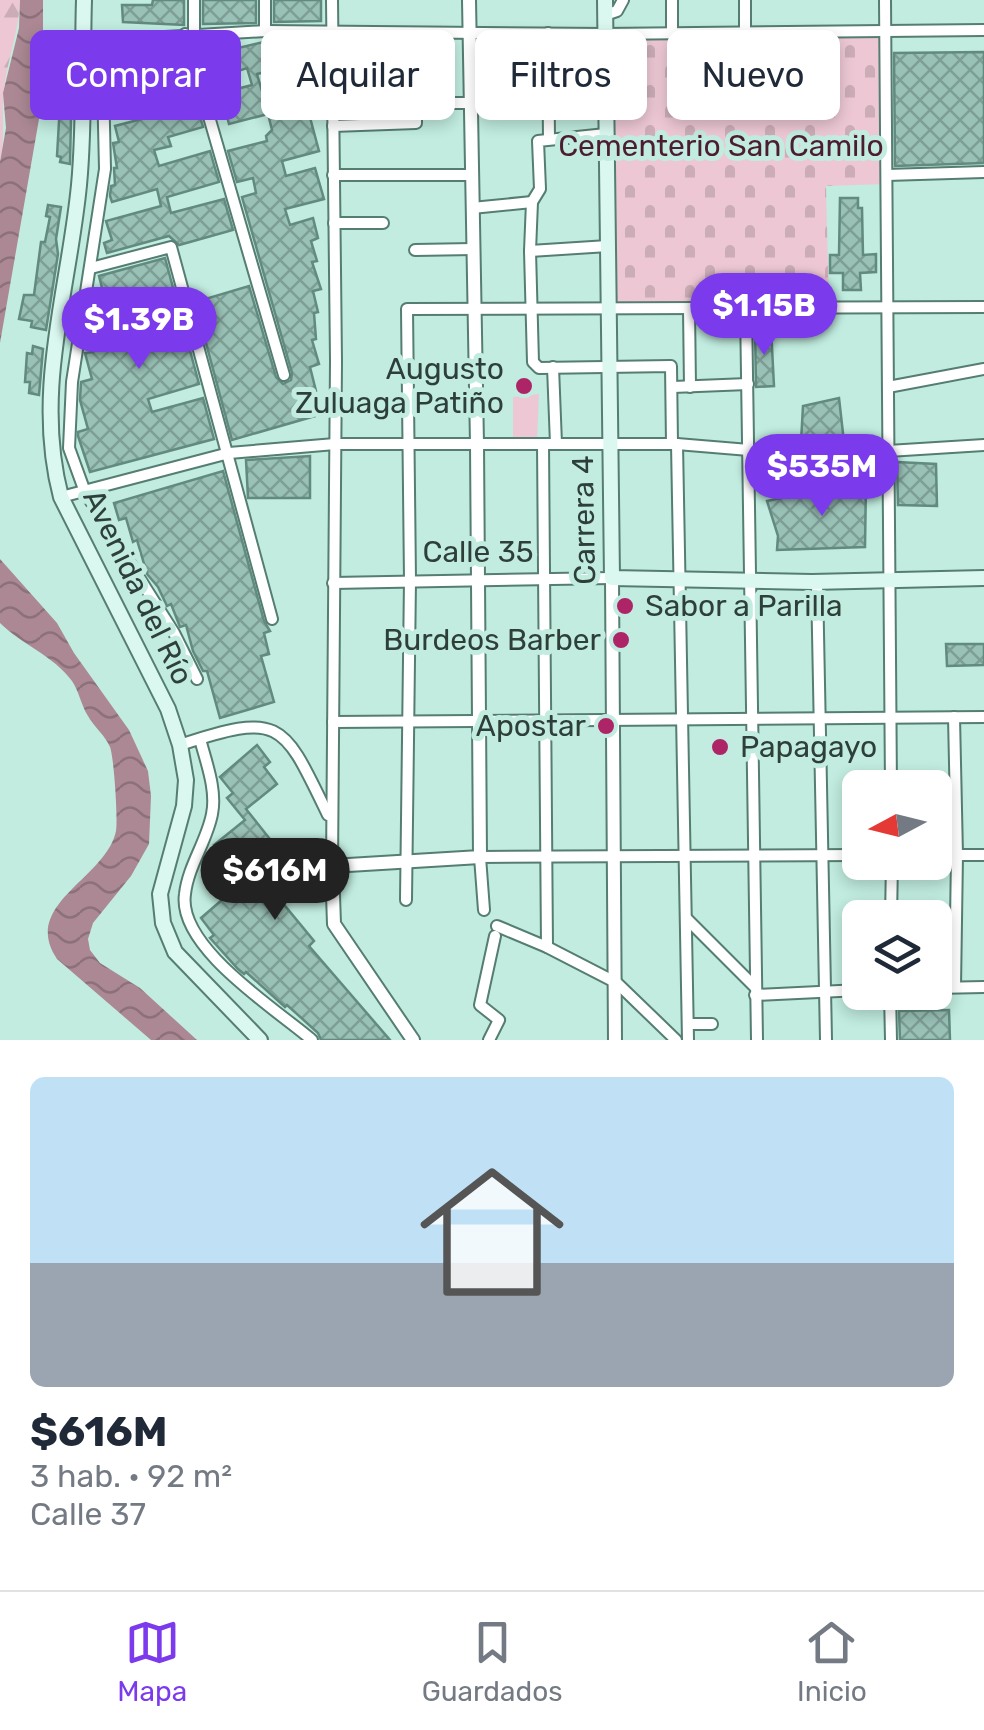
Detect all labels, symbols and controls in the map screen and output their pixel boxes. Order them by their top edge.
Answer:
chip: Comprar [30,30,241,120]
chip: Alquilar [261,30,455,120]
chip: Filtros [475,30,647,120]
chip: Nuevo [667,30,840,120]
park label: Cementerio San Camilo [558,128,884,164]
pin: $1.15B [683,273,845,358]
text: $1.15B [712,286,816,324]
pin: $1.39B [58,287,220,372]
text: $1.39B [84,300,194,338]
place label: Augusto Zuluaga Patiño [295,351,504,421]
marker: Augusto Zuluaga Patiño [513,375,535,397]
pin: $535M [752,434,892,519]
text: $535M [767,447,877,485]
street label: Carrera 4 [565,455,603,585]
street label: Avenida del Río [75,484,201,690]
street label: Calle 35 [422,534,534,570]
place label: Sabor a Parilla [645,588,843,624]
marker: Sabor a Parilla [614,595,636,617]
place label: Burdeos Barber [383,622,602,658]
marker: Burdeos Barber [610,629,632,651]
place label: Apostar [476,708,587,744]
marker: Apostar [595,715,617,737]
place label: Papagayo [740,729,877,765]
marker: Papagayo [709,736,731,758]
north arrow [842,770,952,880]
map controls [842,770,952,1010]
pin: $616M [205,838,345,923]
text: $616M [223,851,327,889]
button: layers [842,900,952,1010]
icon: home [402,1142,582,1322]
text: $616M [30,1407,168,1457]
text: 3 hab. · 92 m² [30,1457,232,1495]
text: Calle 37 [30,1495,146,1533]
tab: Mapa [117,1615,187,1708]
tab: Guardados [422,1615,563,1708]
tab: Inicio [797,1615,867,1708]

